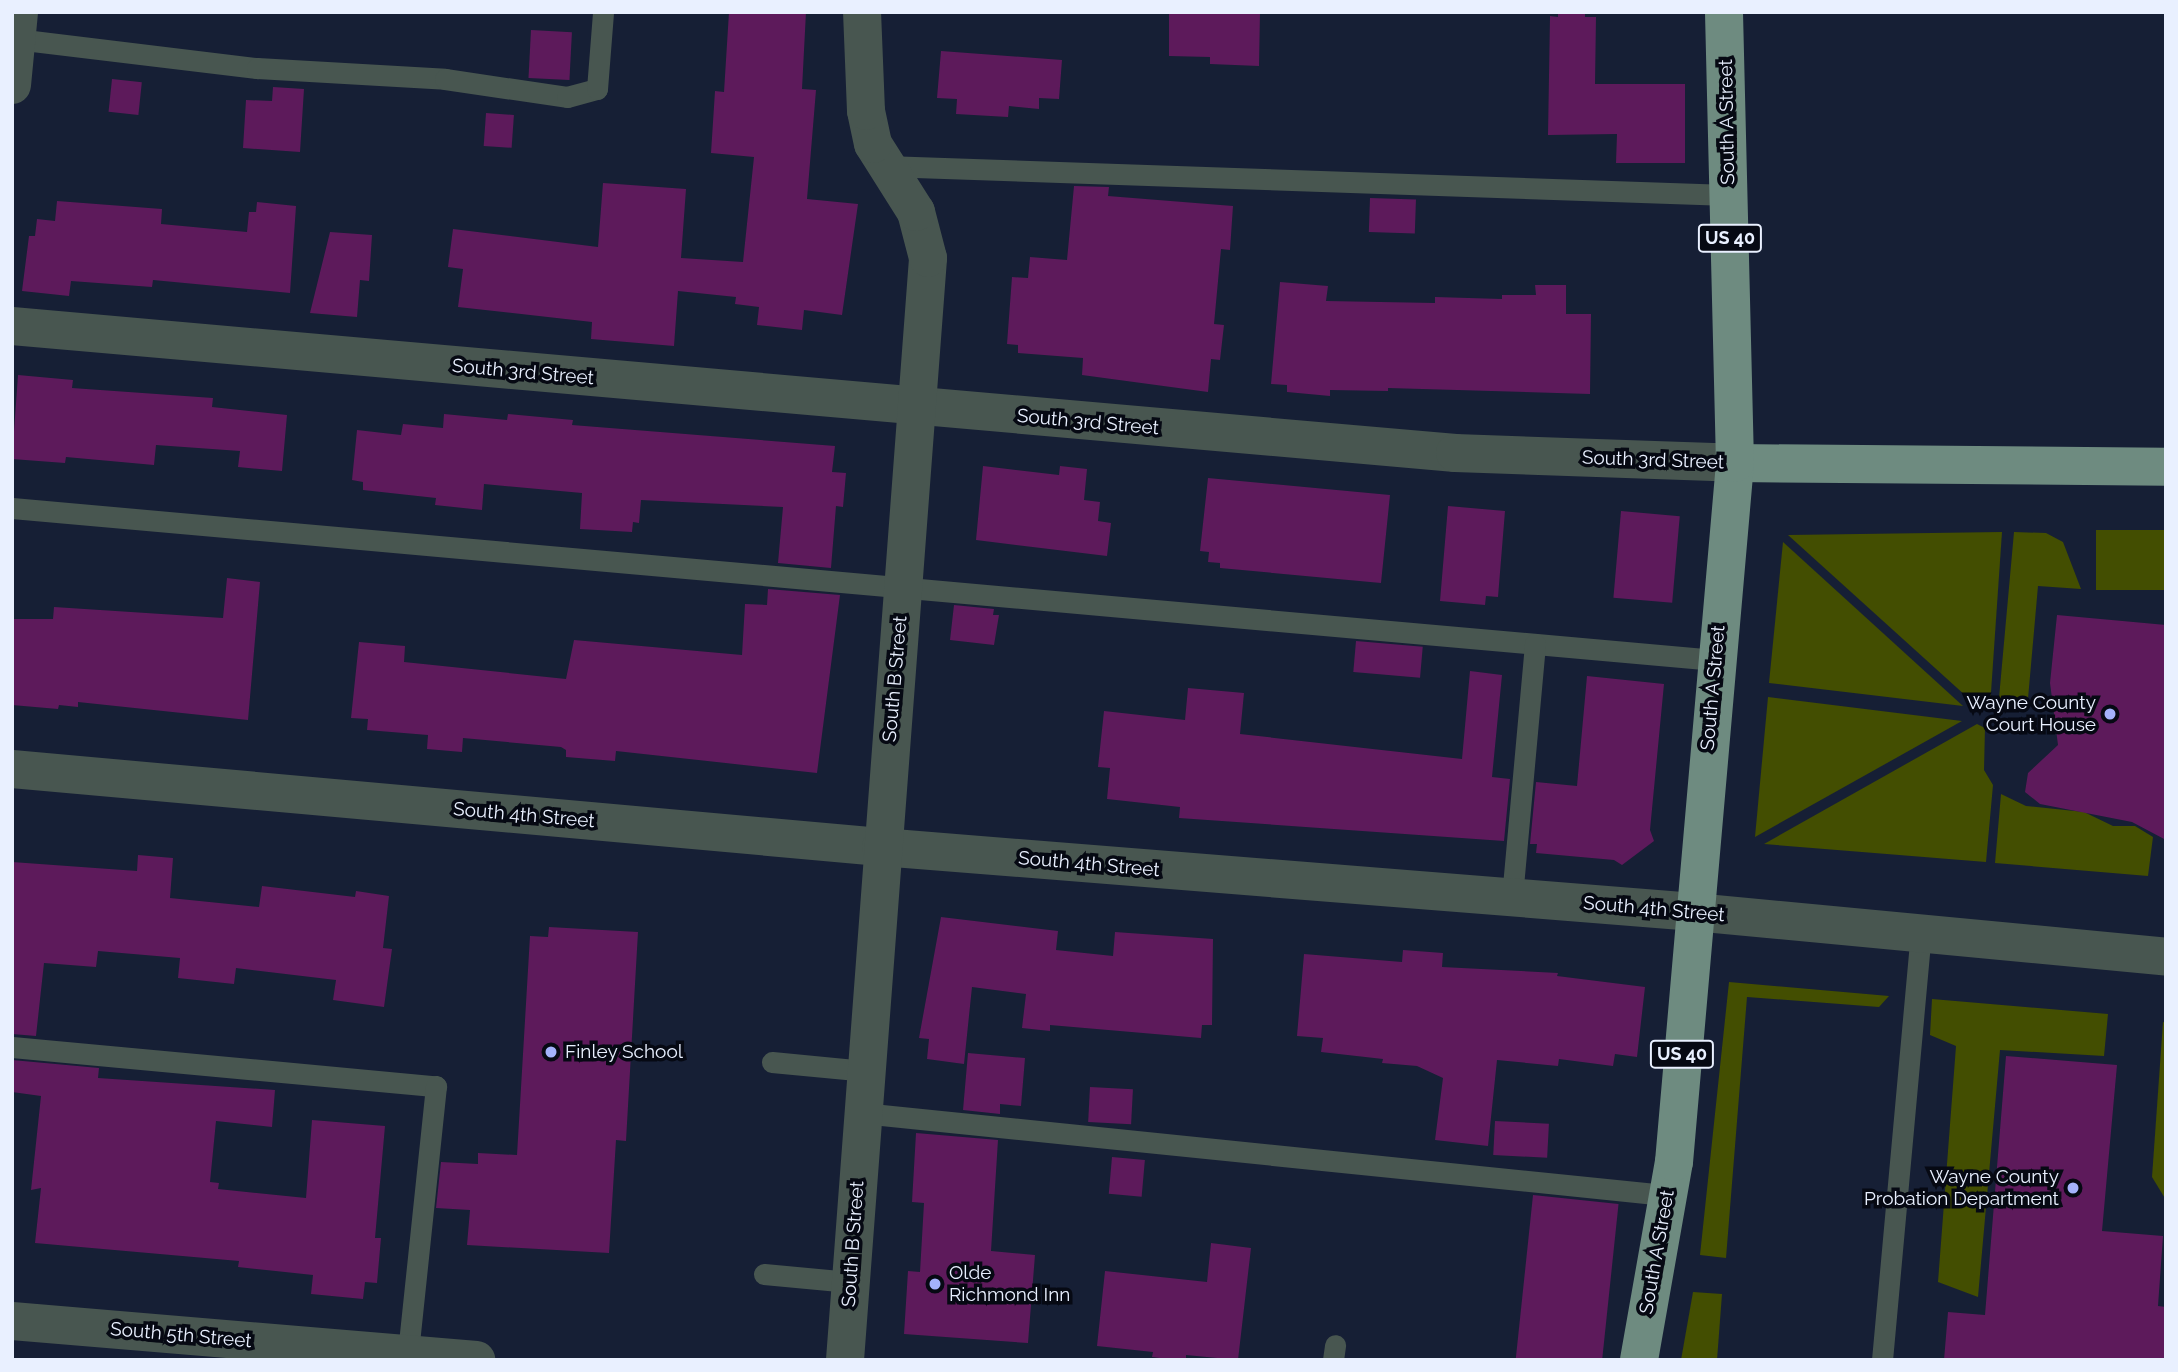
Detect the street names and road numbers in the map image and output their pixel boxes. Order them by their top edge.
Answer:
street label: South A Street [1714,58,1740,186]
road number: US 40 [1697,224,1763,252]
street label: South 3rd Street [451,354,595,390]
street label: South 3rd Street [1016,404,1160,440]
street label: South 3rd Street [1581,446,1725,474]
street label: South B Street [878,615,912,743]
street label: South A Street [1696,624,1730,752]
street label: South 4th Street [452,797,596,833]
street label: South 4th Street [1017,846,1161,882]
street label: South 4th Street [1582,891,1726,927]
road number: US 40 [1649,1040,1715,1069]
street label: South B Street [837,1180,869,1308]
street label: South A Street [1635,1188,1679,1316]
street label: South 5th Street [109,1317,253,1353]

